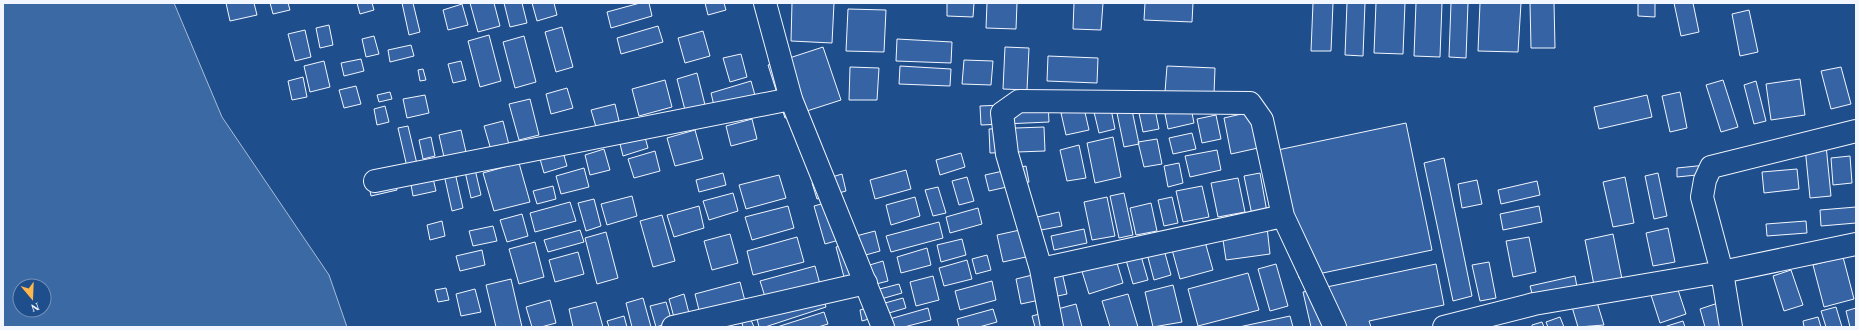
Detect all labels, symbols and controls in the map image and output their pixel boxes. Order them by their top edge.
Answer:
north arrow [12,278,52,318]
text: N [29,300,41,314]

